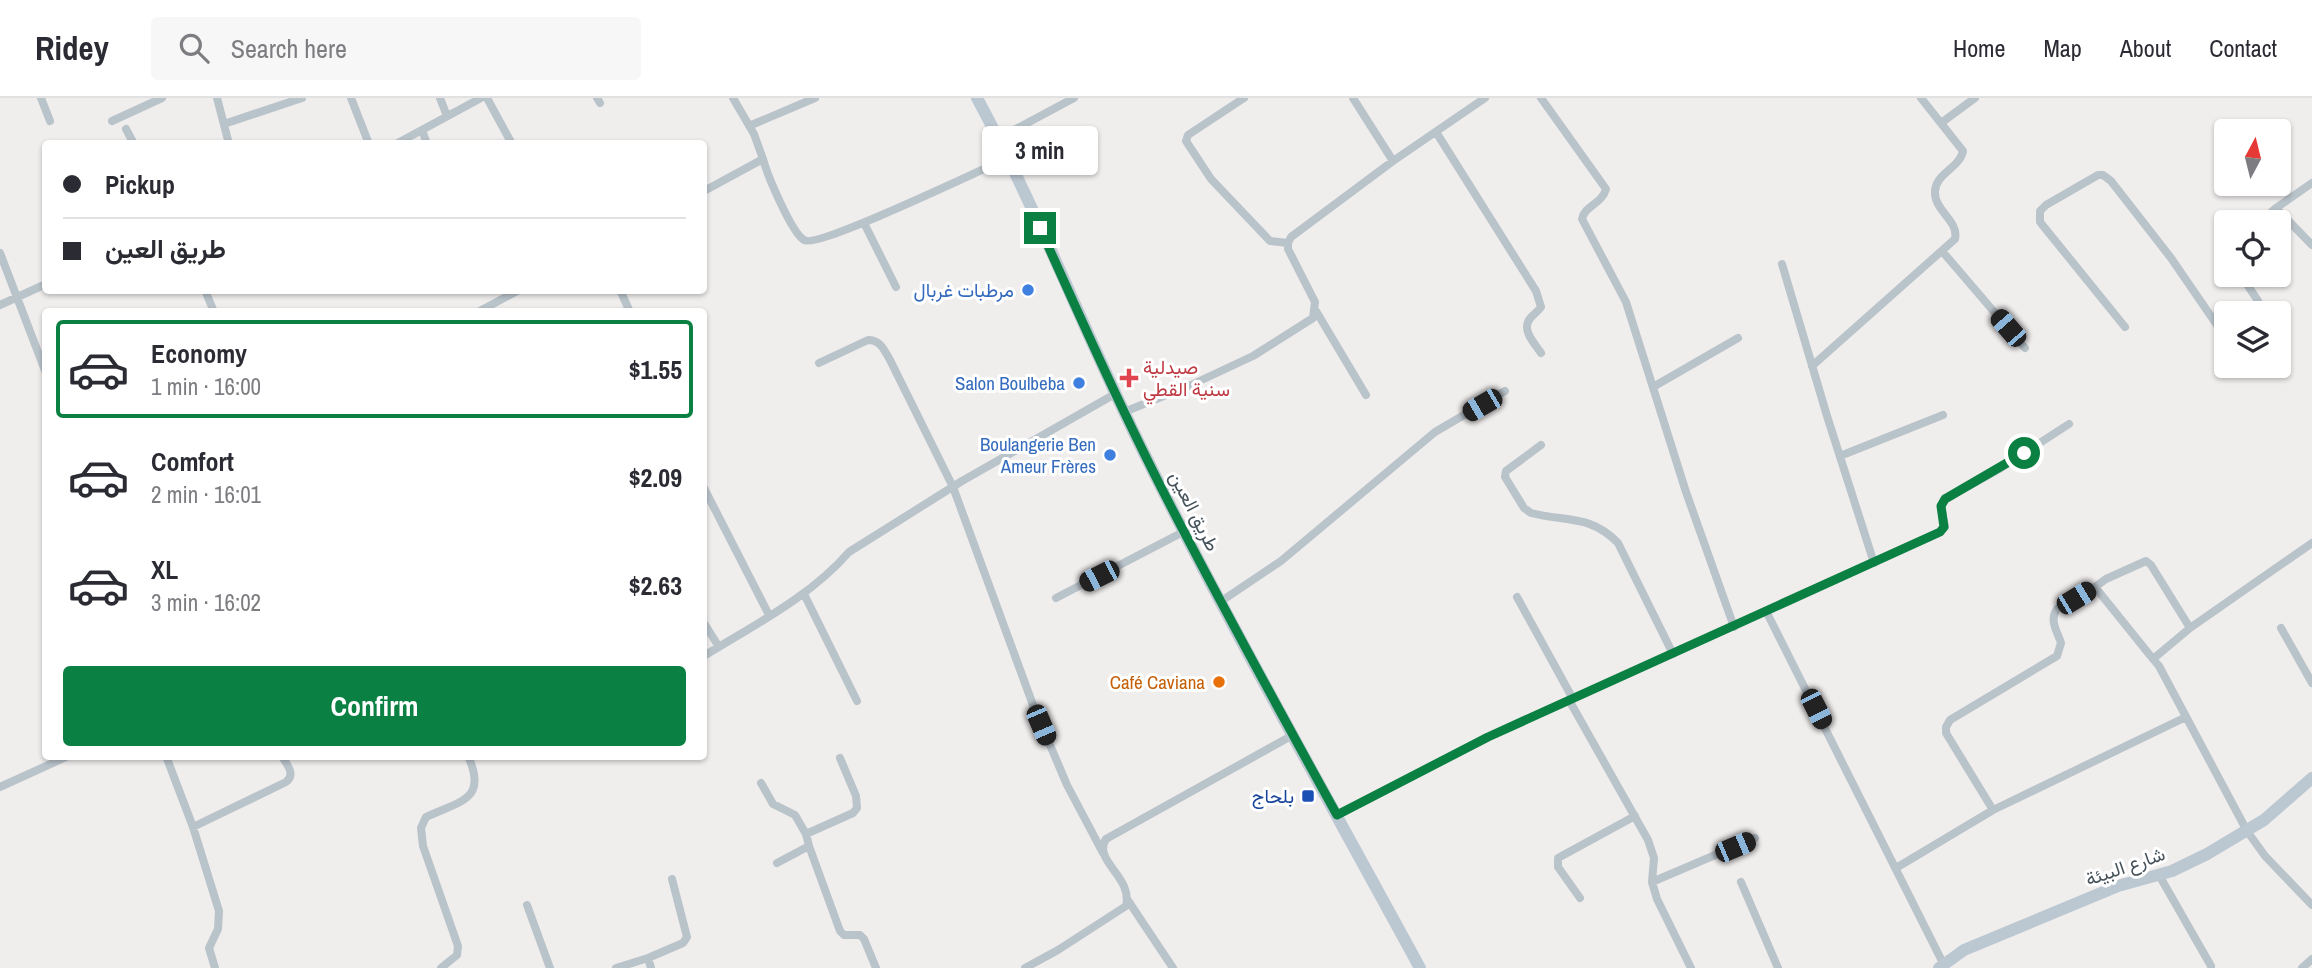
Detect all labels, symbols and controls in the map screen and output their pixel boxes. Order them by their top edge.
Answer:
search box [151,17,641,80]
text: Ridey [35,26,109,70]
icon: search [175,29,213,67]
text: Search here [231,31,347,66]
text: Home [1953,32,2005,64]
text: Map [2043,32,2082,64]
text: About [2120,32,2171,64]
text: Contact [2209,32,2277,64]
north arrow [2214,119,2291,196]
map controls [2214,119,2291,378]
callout: 3 min [982,127,1098,176]
text: 3 min [1015,135,1065,166]
text: Pickup [105,167,175,202]
button: locate [2214,210,2291,287]
route end [1024,212,1056,244]
text: طريق العين [105,231,226,266]
place label: مرطبات غربال [914,277,1014,303]
marker: مرطبات غربال [1020,282,1036,298]
button: layers [2214,301,2291,378]
car [1987,305,2030,351]
text: Economy [151,336,247,371]
icon: car [67,338,130,401]
text: $1.55 [629,352,682,387]
place label: صيدلية سنية القطي [1143,354,1230,405]
place label: Salon Boulbeba [955,370,1065,396]
marker: صيدلية سنية القطي [1121,370,1137,386]
text: 1 min · 16:00 [151,371,261,402]
marker: Salon Boulbeba [1071,375,1087,391]
car [1459,385,1506,425]
place label: Boulangerie Ben Ameur Frères [980,431,1096,479]
route start [2008,437,2040,469]
text: Comfort [151,444,234,479]
icon: car [67,446,130,509]
marker: Boulangerie Ben Ameur Frères [1102,447,1118,463]
text: $2.09 [629,460,682,495]
street label: طريق العين [1164,467,1226,555]
text: 2 min · 16:01 [151,479,261,510]
text: XL [151,552,178,587]
icon: car [67,554,130,617]
car [1076,557,1123,595]
text: $2.63 [629,568,682,603]
car [2053,578,2100,618]
text: 3 min · 16:02 [151,587,261,618]
button: Confirm [63,666,686,746]
place label: Café Caviana [1110,669,1205,695]
marker: Café Caviana [1211,674,1227,690]
car [1798,686,1835,732]
car [1024,702,1059,748]
place label: بلحاج [1252,783,1294,809]
marker: بلحاج [1300,788,1316,804]
car [1712,829,1759,865]
street label: شارع البيئة [2082,840,2168,892]

